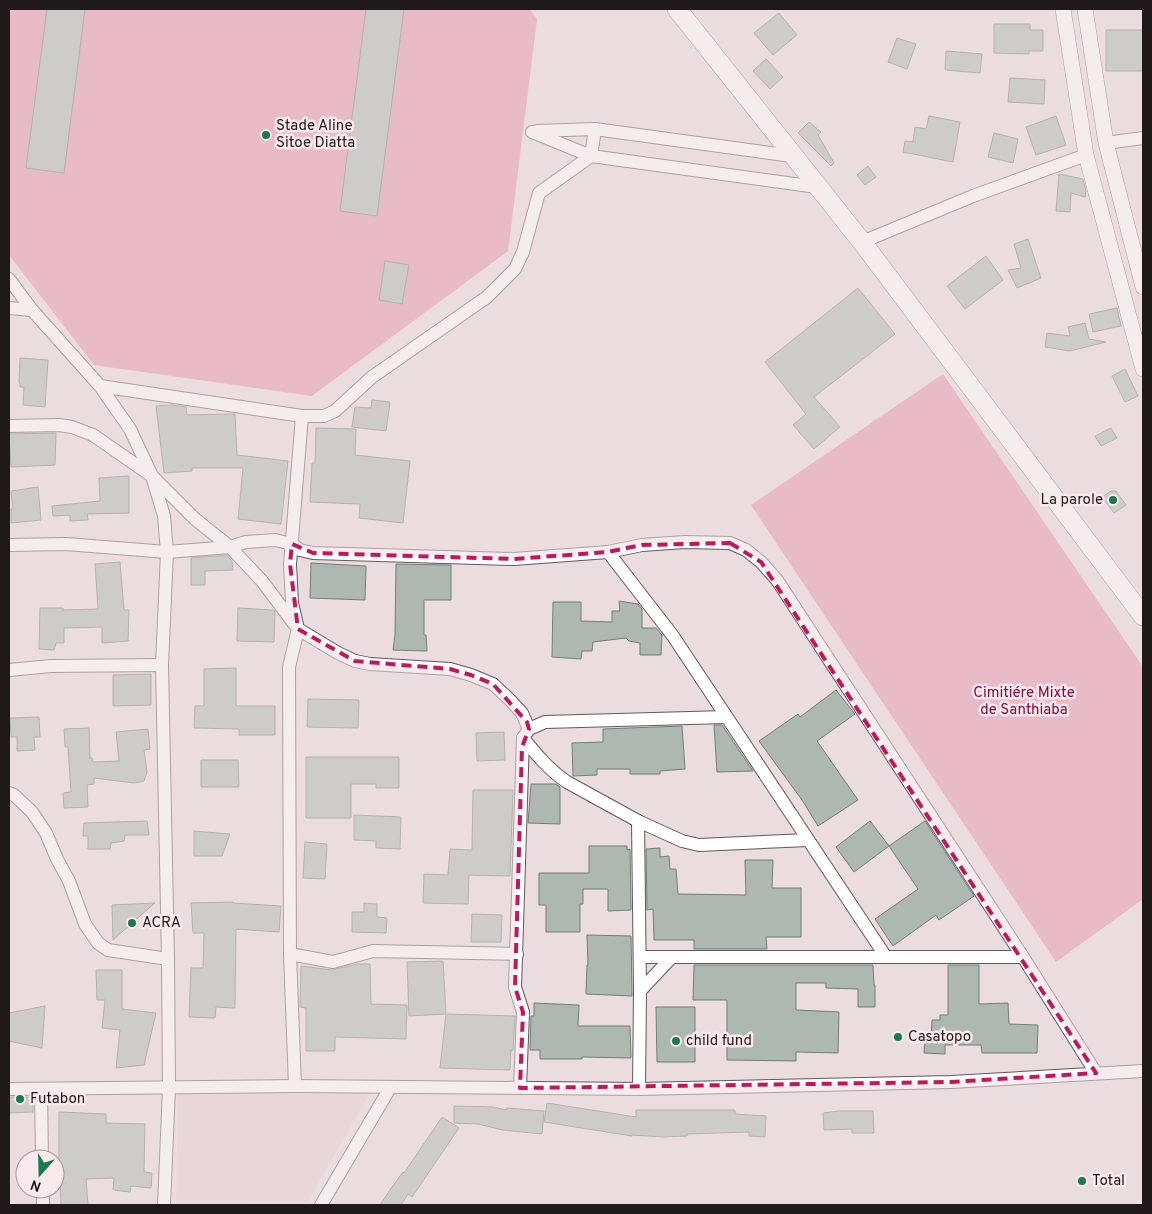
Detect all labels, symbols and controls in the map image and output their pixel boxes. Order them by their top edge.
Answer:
place label: Stade Aline Sitoe Diatta [276,117,355,153]
marker: Stade Aline Sitoe Diatta [260,129,272,141]
place label: La parole [1041,491,1103,510]
marker: La parole [1107,494,1119,506]
park label: Cimitiére Mixte de Santhiaba [973,684,1075,720]
place label: ACRA [142,914,181,933]
marker: ACRA [126,917,138,929]
place label: Casatopo [908,1028,971,1047]
marker: Casatopo [892,1031,904,1043]
place label: child fund [686,1032,752,1051]
marker: child fund [670,1035,682,1047]
place label: Futabon [30,1090,85,1109]
marker: Futabon [14,1093,26,1105]
north arrow [15,1149,65,1199]
place label: Total [1092,1172,1125,1191]
text: N [28,1175,44,1195]
marker: Total [1076,1175,1088,1187]

